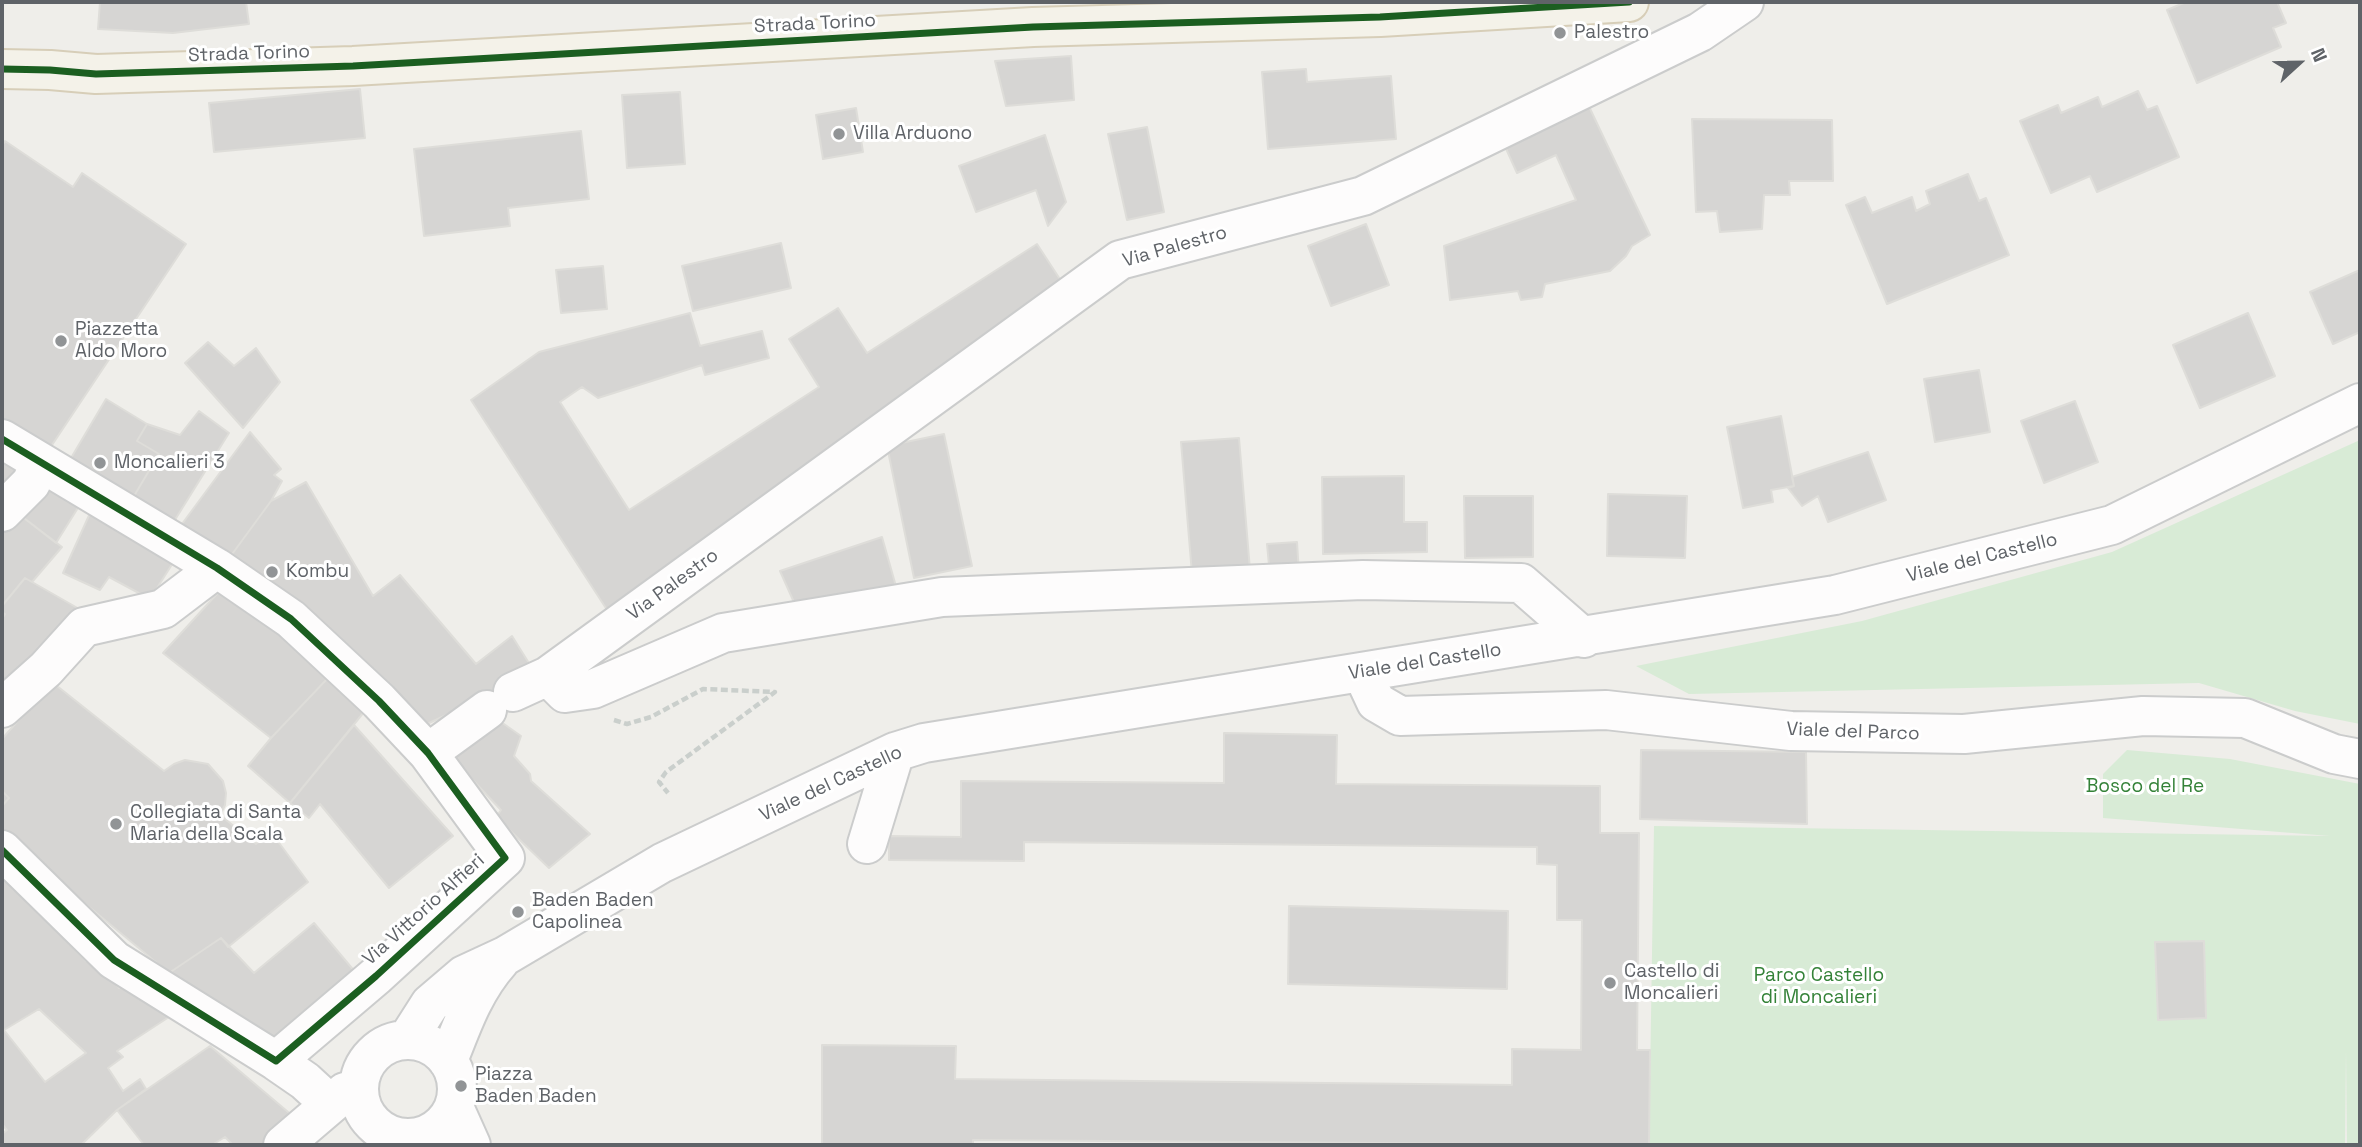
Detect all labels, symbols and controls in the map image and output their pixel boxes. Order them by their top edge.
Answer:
street label: Strada Torino [753,9,877,39]
place label: Palestro [1574,22,1649,44]
marker: Palestro [1552,25,1568,41]
north arrow [2264,28,2334,98]
street label: Strada Torino [188,40,310,68]
text: N [2305,44,2333,66]
place label: Villa Arduono [853,123,972,145]
marker: Villa Arduono [831,126,847,142]
street label: Via Palestro [1120,221,1230,273]
place label: Piazzetta Aldo Moro [75,319,167,363]
marker: Piazzetta Aldo Moro [53,333,69,349]
place label: Moncalieri 3 [114,452,225,474]
marker: Moncalieri 3 [92,455,108,471]
street label: Viale del Castello [1904,528,2060,588]
street label: Via Palestro [623,544,723,626]
place label: Kombu [286,561,349,583]
marker: Kombu [264,564,280,580]
street label: Viale del Castello [1347,639,1503,685]
street label: Viale del Parco [1786,718,1920,746]
street label: Viale del Castello [756,741,906,827]
park label: Bosco del Re [2086,776,2204,798]
place label: Collegiata di Santa Maria della Scala [130,802,302,846]
marker: Collegiata di Santa Maria della Scala [108,816,124,832]
street label: Via Vittorio Alfieri [358,849,490,971]
place label: Baden Baden Capolinea [532,890,654,934]
marker: Baden Baden Capolinea [510,904,526,920]
place label: Castello di Moncalieri [1624,961,1719,1005]
park label: Parco Castello di Moncalieri [1754,965,1884,1009]
marker: Castello di Moncalieri [1602,975,1618,991]
place label: Piazza Baden Baden [475,1064,597,1108]
marker: Piazza Baden Baden [453,1078,469,1094]

